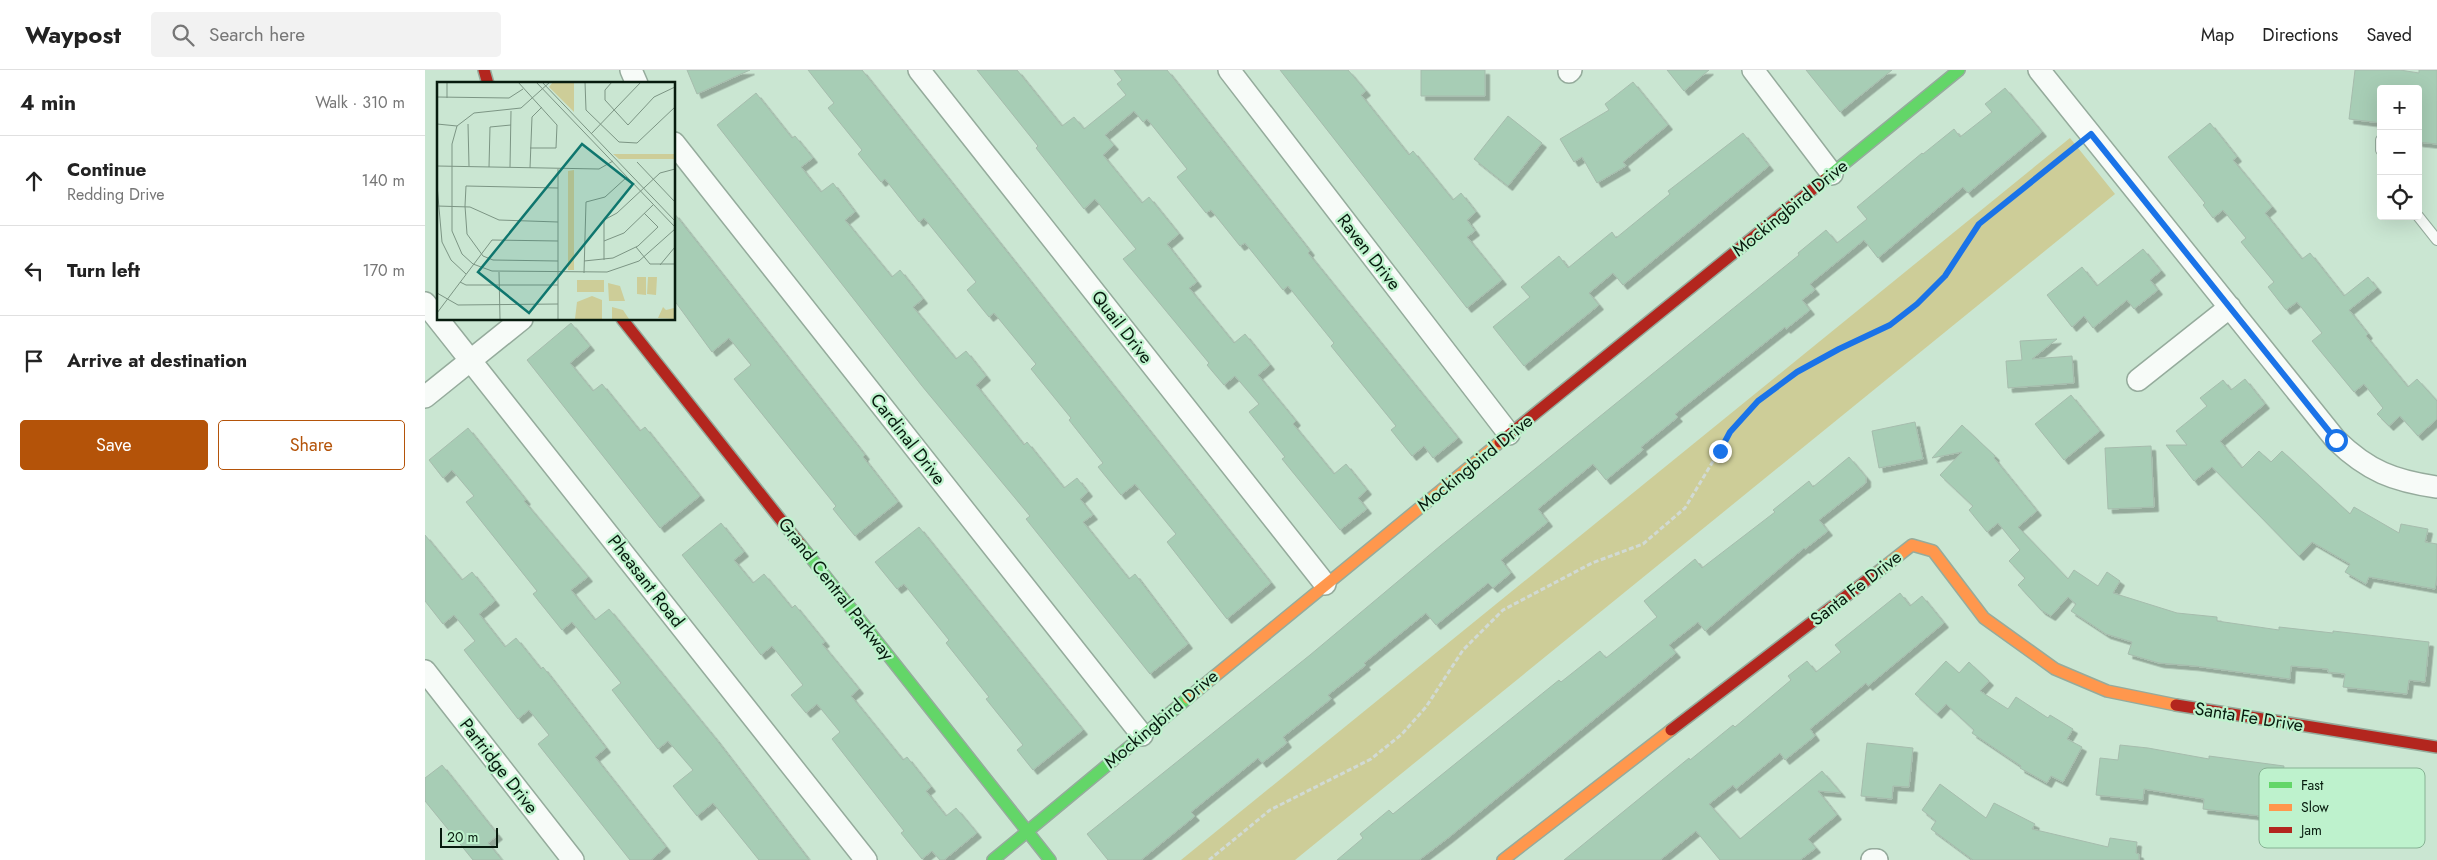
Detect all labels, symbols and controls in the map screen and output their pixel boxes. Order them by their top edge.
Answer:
search box [151,12,501,57]
text: Waypost [25,17,121,52]
icon: search [169,21,197,49]
text: Search here [209,21,305,48]
text: Map [2201,22,2234,48]
text: Directions [2262,22,2338,48]
text: Saved [2366,22,2412,48]
inset map [437,82,675,320]
map controls [2377,85,2422,220]
button: + [2377,85,2422,130]
text: 4 min [20,88,76,118]
text: Walk · 310 m [315,91,405,114]
button: − [2377,130,2422,175]
street label: Mockingbird Drive [1727,153,1853,263]
text: Continue [67,156,146,183]
icon: ahead [20,167,48,195]
text: 140 m [362,169,405,192]
button: locate [2377,175,2422,220]
text: Redding Drive [67,183,165,206]
street label: Raven Drive [1331,208,1407,296]
icon: left [20,257,48,285]
text: Turn left [67,257,140,284]
text: 170 m [363,259,405,282]
street label: Quail Drive [1085,285,1159,369]
icon: arrive [20,347,48,375]
text: Arrive at destination [67,347,247,374]
street label: Cardinal Drive [864,388,952,490]
street label: Mockingbird Drive [1412,408,1538,518]
button: Save [20,420,208,470]
button: Share [218,420,405,470]
route start [2325,429,2348,452]
route end [1709,440,1732,463]
street label: Grand Central Parkway [772,512,900,666]
street label: Pheasant Road [602,529,690,633]
street label: Santa Fe Drive [1805,544,1907,632]
street label: Mockingbird Drive [1098,663,1224,775]
street label: Santa Fe Drive [2193,696,2305,738]
street label: Partridge Drive [453,713,545,819]
legend [2259,768,2425,848]
text: Fast [2301,775,2324,795]
text: Slow [2301,797,2329,817]
text: Jam [2299,820,2322,840]
scale bar [440,825,497,848]
text: 20 m [447,827,479,847]

